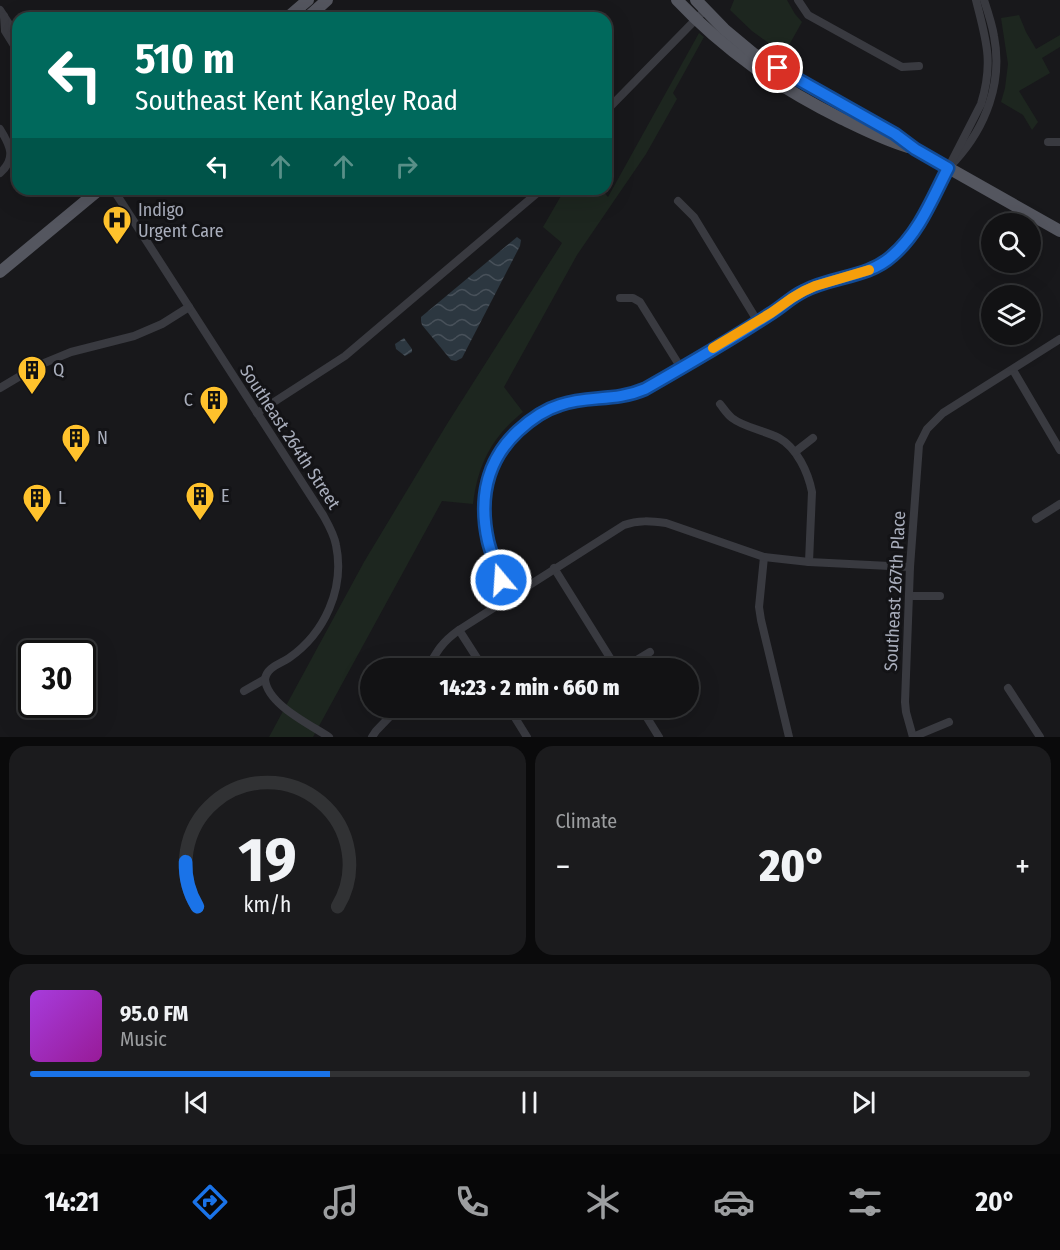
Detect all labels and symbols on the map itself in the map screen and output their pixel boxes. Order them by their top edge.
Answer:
pin [752,42,803,93]
place label: Indigo Urgent Care [138,199,224,242]
hospital icon: Indigo Urgent Care [101,204,133,246]
building icon: Q [16,354,48,396]
place label: Q [53,359,64,381]
street label: Southeast 264th Street [235,361,345,513]
building icon: C [198,384,230,426]
place label: C [184,389,193,411]
building icon: N [60,422,92,464]
place label: N [97,427,108,449]
building icon: E [184,480,216,522]
building icon: L [21,482,53,524]
place label: E [221,485,229,507]
place label: L [58,487,66,509]
street label: Southeast 267th Place [880,510,910,672]
position arrow [469,548,533,612]
speed limit sign: 30 [18,640,96,718]

